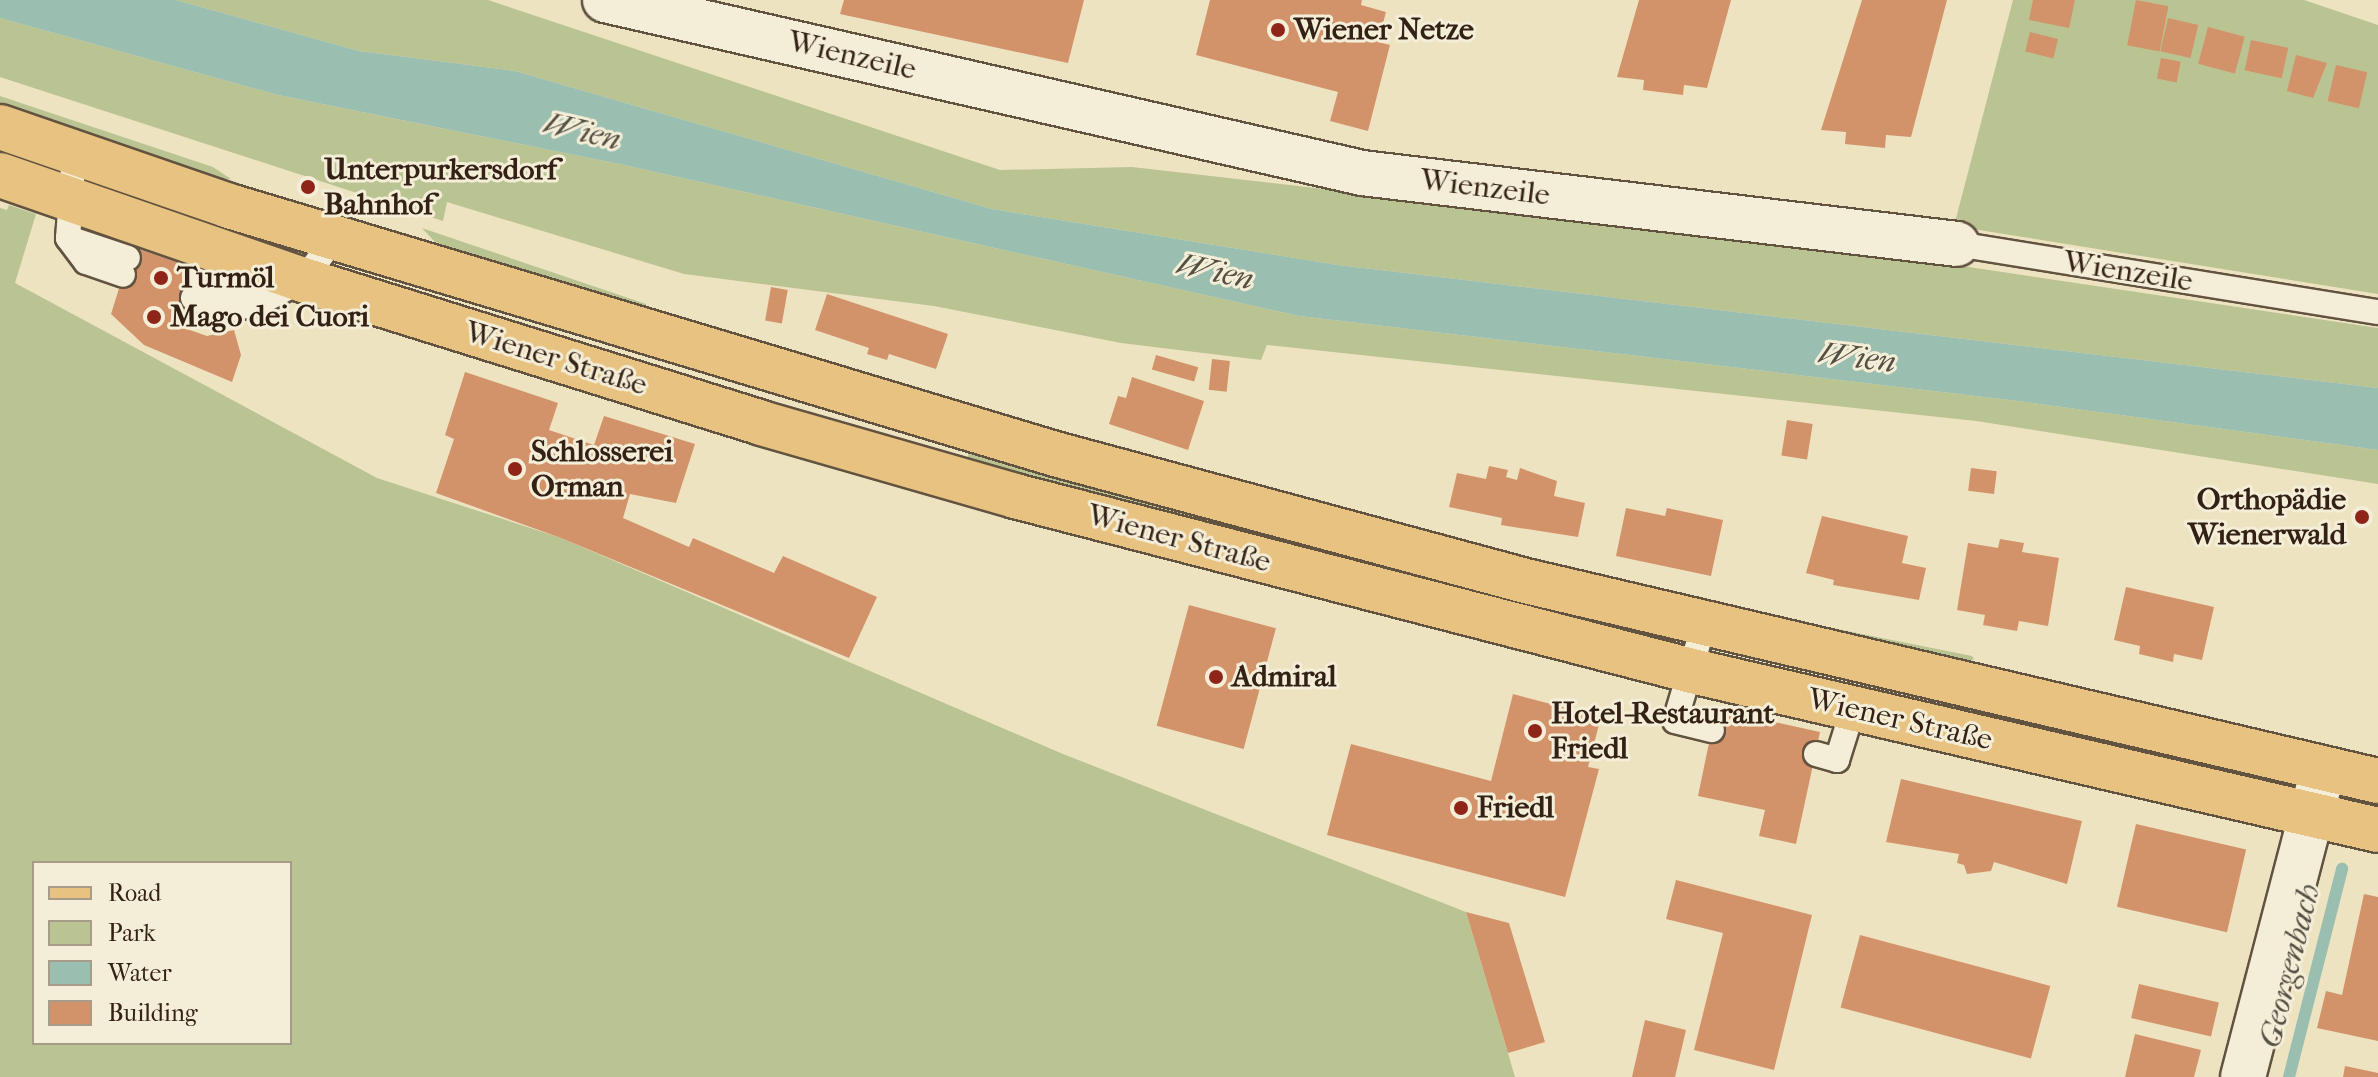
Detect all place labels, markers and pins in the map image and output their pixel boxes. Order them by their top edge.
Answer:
place label: Wiener Netze [1294,12,1474,48]
marker: Wiener Netze [1269,21,1287,39]
place label: Unterpurkersdorf Bahnhof [324,152,557,222]
marker: Unterpurkersdorf Bahnhof [299,178,317,196]
place label: Turmöl [177,260,274,296]
marker: Turmöl [152,269,170,287]
place label: Mago dei Cuori [170,299,369,335]
marker: Mago dei Cuori [145,308,163,326]
place label: Schlosserei Orman [531,434,673,504]
marker: Schlosserei Orman [506,460,524,478]
place label: Orthopädie Wienerwald [2188,482,2346,552]
marker: Orthopädie Wienerwald [2353,508,2371,526]
place label: Admiral [1232,659,1337,695]
marker: Admiral [1207,668,1225,686]
place label: Hotel-Restaurant Friedl [1551,696,1774,766]
marker: Hotel-Restaurant Friedl [1526,722,1544,740]
place label: Friedl [1477,790,1554,826]
marker: Friedl [1452,799,1470,817]

